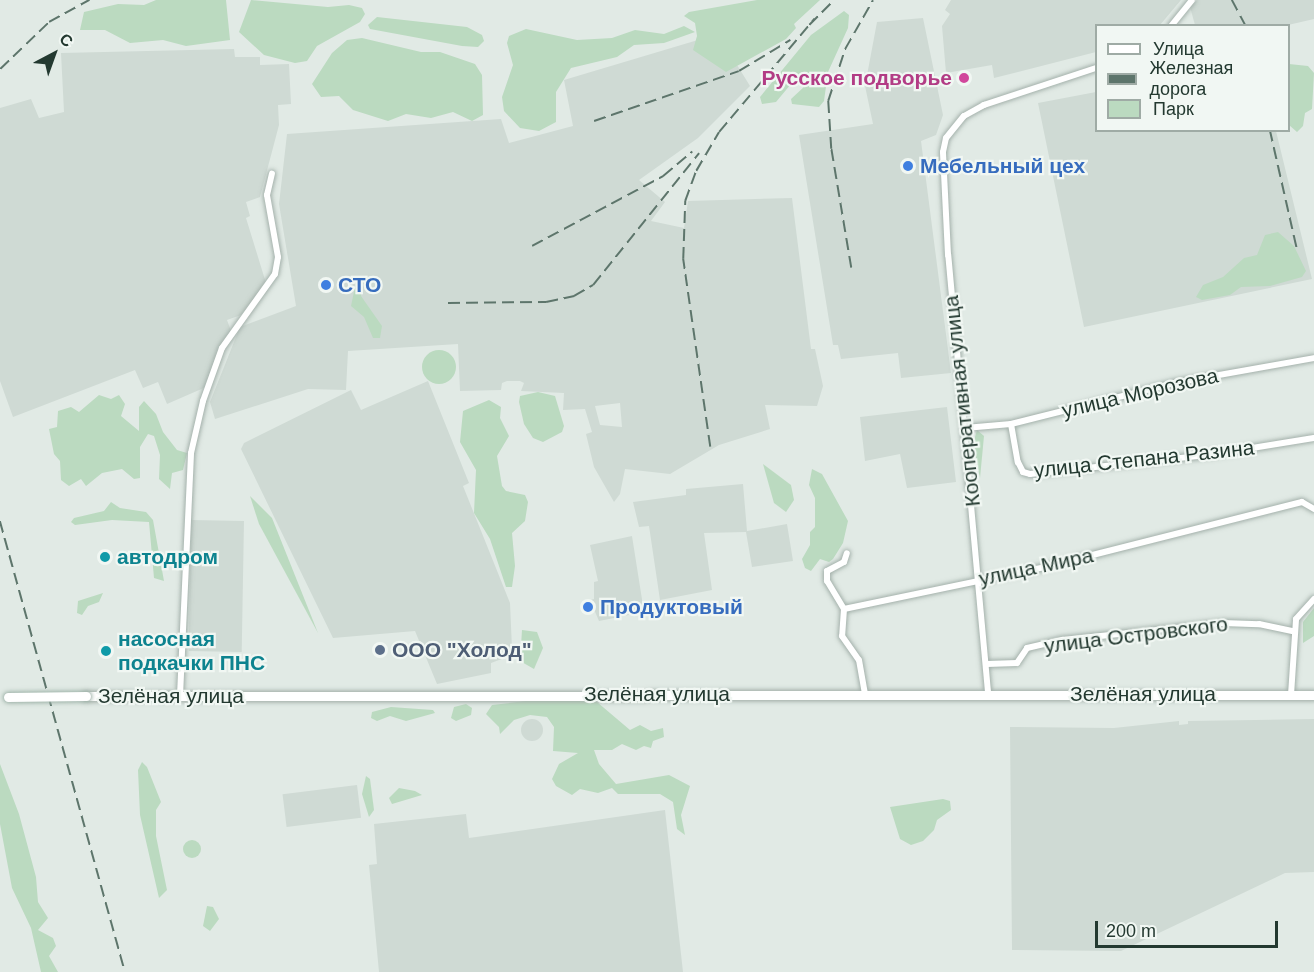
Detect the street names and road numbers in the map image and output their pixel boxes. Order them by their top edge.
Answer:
street label: Кооперативная улица [938,294,986,508]
street label: улица Морозова [1059,363,1221,423]
street label: улица Степана Разина [1033,435,1255,483]
street label: улица Мира [977,543,1095,591]
street label: улица Островского [1043,611,1229,659]
street label: Зелёная улица [584,681,730,707]
street label: Зелёная улица [1070,681,1216,707]
street label: Зелёная улица [98,683,244,709]

